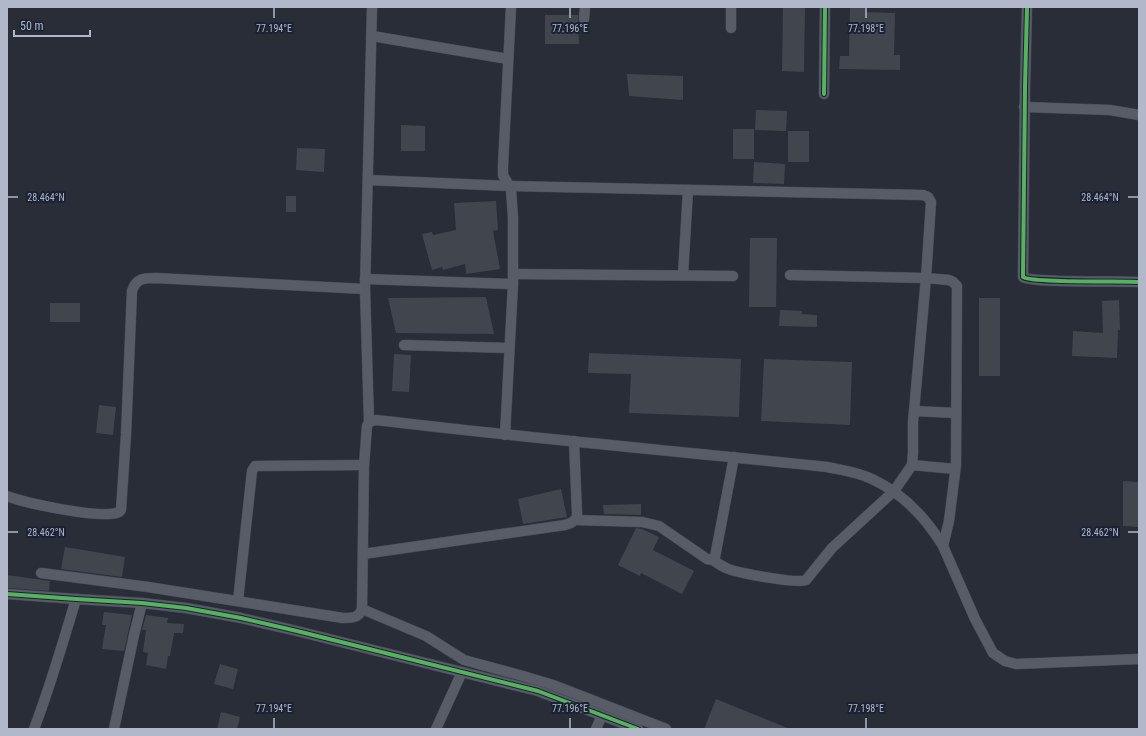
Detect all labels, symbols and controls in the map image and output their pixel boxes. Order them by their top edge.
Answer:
scale bar [14,12,90,38]
text: 50 m [20,19,44,33]
text: 77.194°E [256,23,292,34]
text: 77.196°E [552,23,588,34]
text: 77.198°E [848,23,884,34]
text: 28.464°N [27,192,65,203]
text: 28.464°N [1081,192,1119,203]
text: 28.462°N [27,527,65,538]
text: 28.462°N [1081,527,1119,538]
text: 77.194°E [256,703,292,714]
text: 77.196°E [552,703,588,714]
text: 77.198°E [848,703,884,714]

